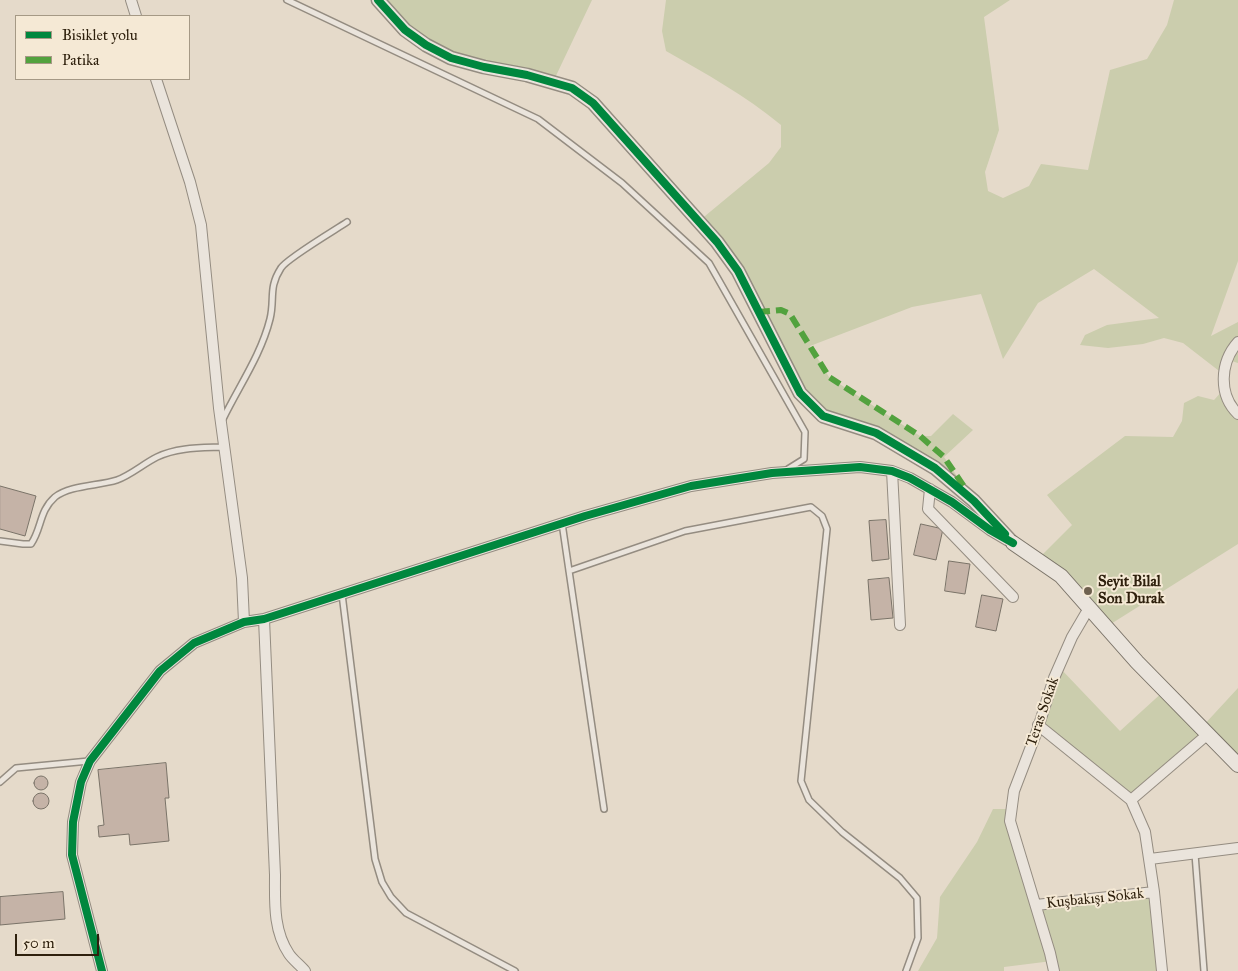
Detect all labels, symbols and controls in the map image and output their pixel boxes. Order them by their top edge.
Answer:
legend [15,15,190,80]
text: Bisiklet yolu [62,26,138,44]
text: Patika [62,51,99,69]
place label: Seyit Bilal Son Durak [1098,573,1164,608]
marker: Seyit Bilal Son Durak [1082,585,1094,597]
street label: Teras Sokak [1023,675,1063,749]
street label: Kuşbakışı Sokak [1045,885,1145,913]
scale bar [18,924,101,956]
text: 50 m [23,934,55,952]

